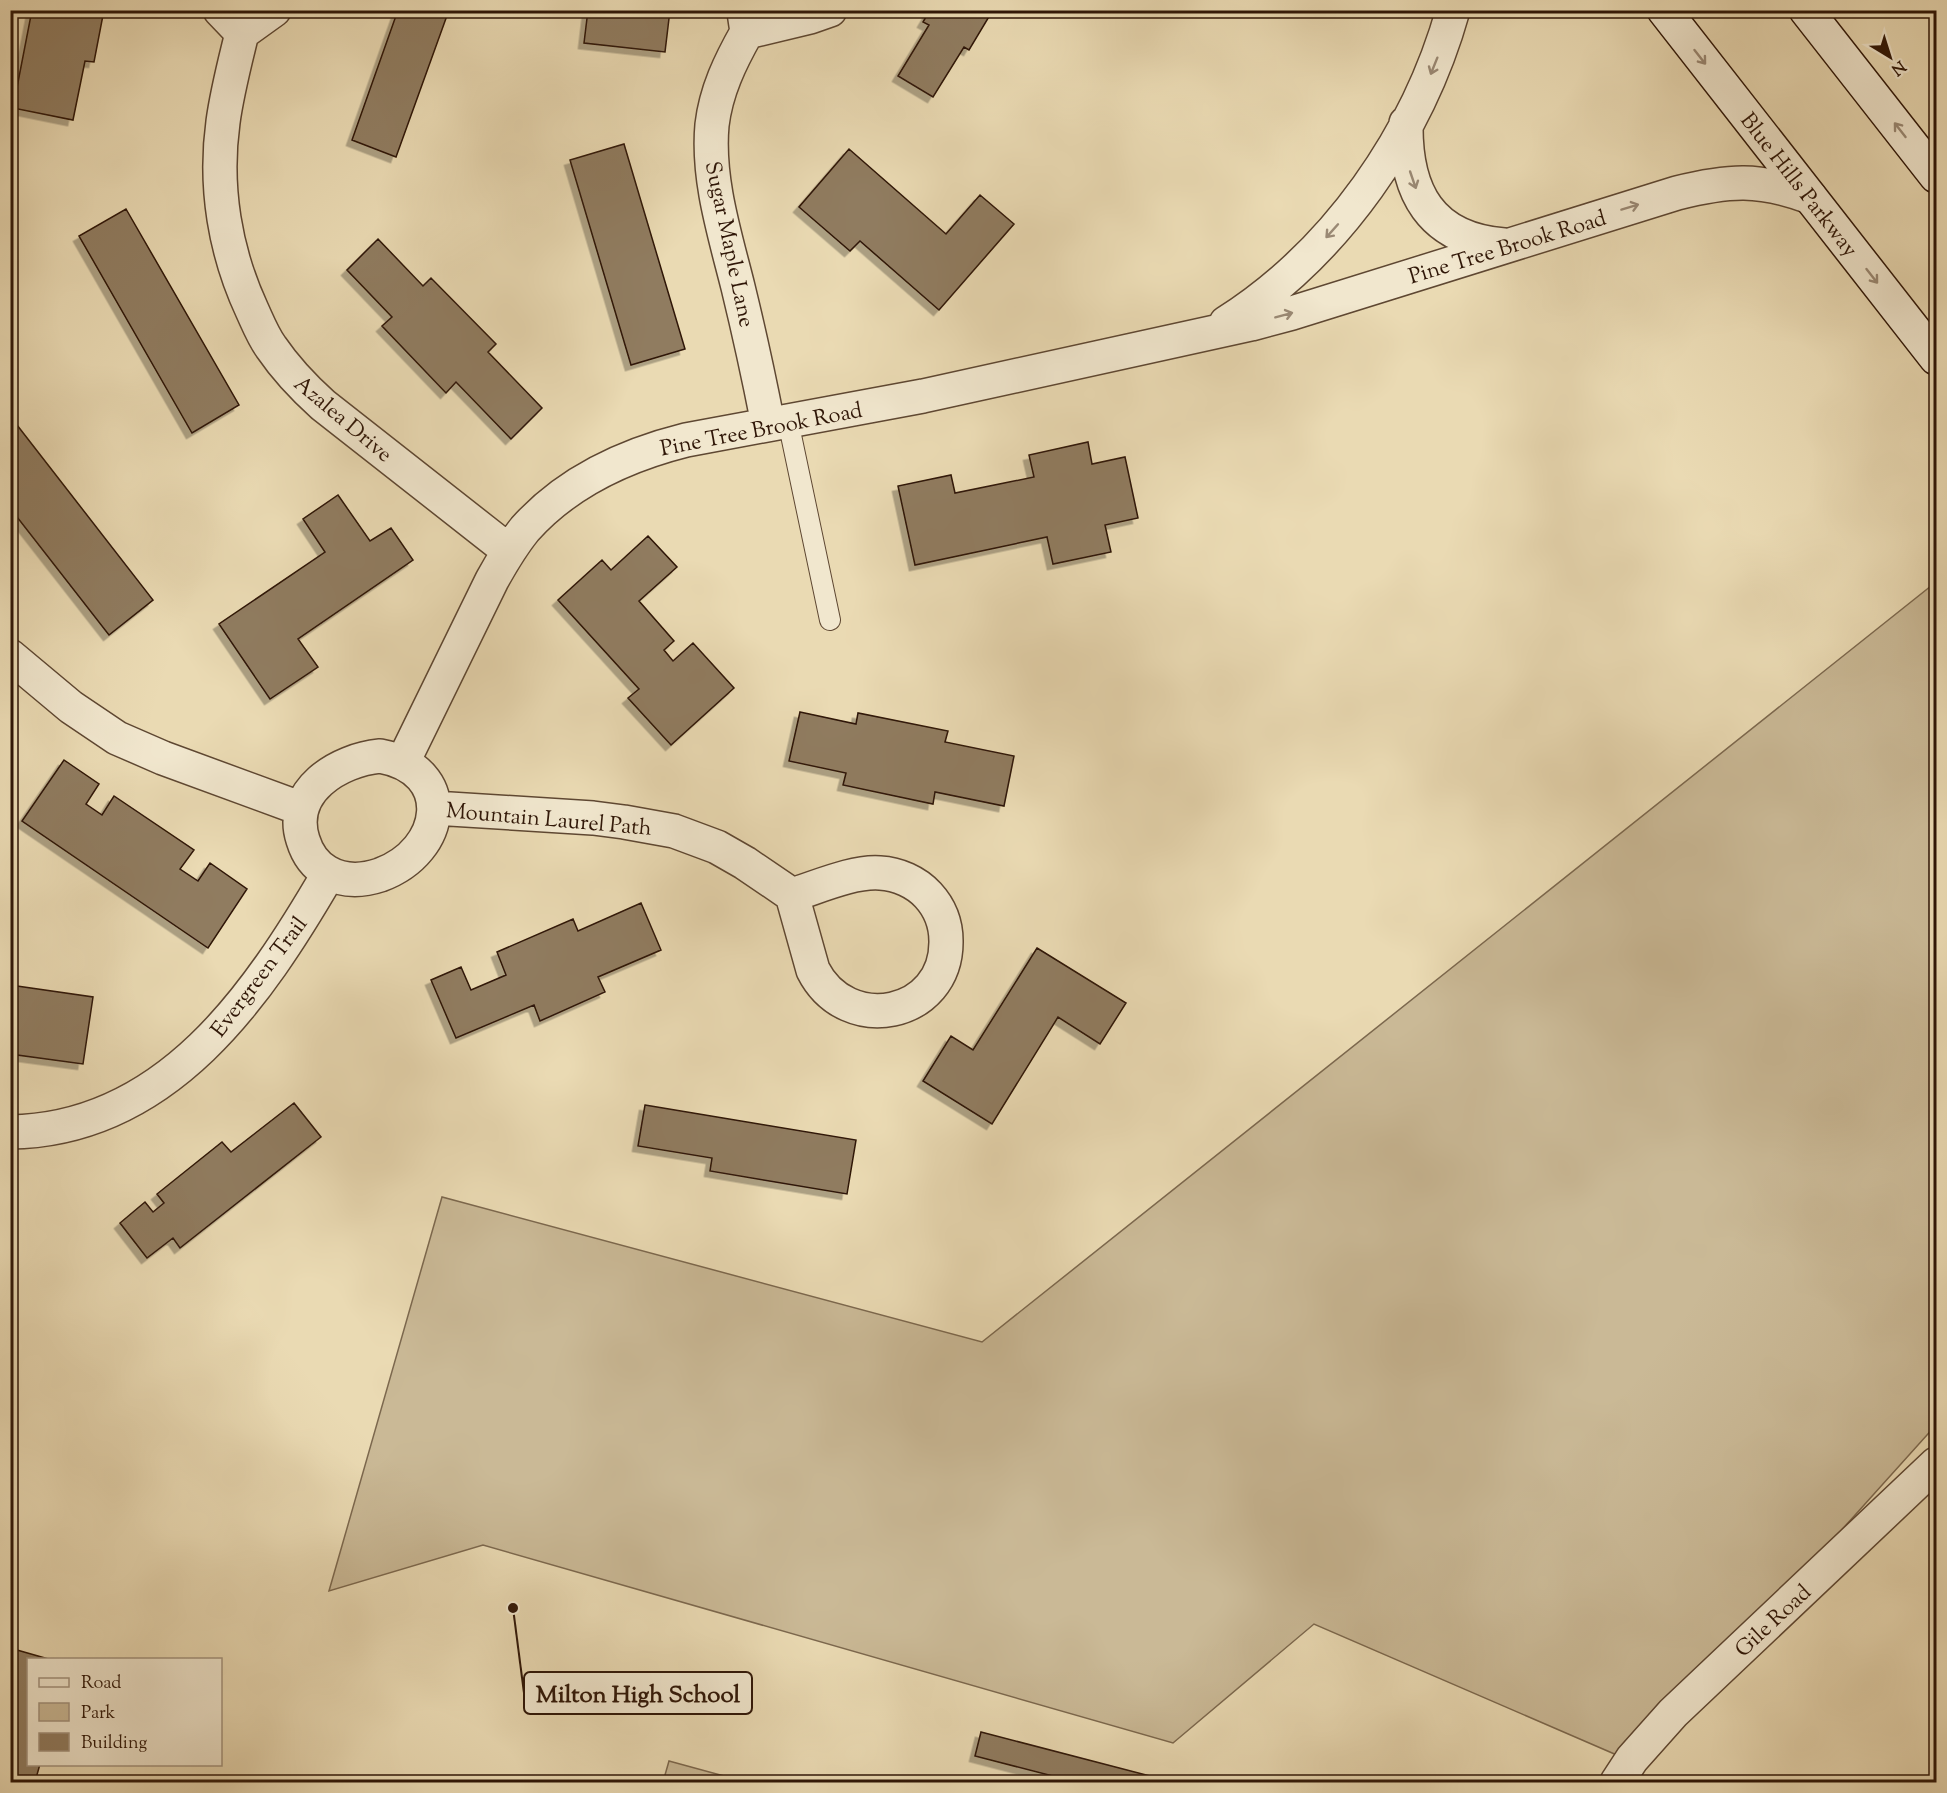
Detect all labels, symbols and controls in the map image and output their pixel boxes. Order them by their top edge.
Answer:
north arrow [1860,27,1920,87]
one-way arrow [1694,48,1707,64]
text: N [1885,54,1910,80]
one-way arrow [1428,56,1439,74]
street label: Blue Hills Parkway [1731,107,1864,265]
one-way arrow [1894,122,1907,138]
street label: Sugar Maple Lane [695,159,761,331]
one-way arrow [1409,171,1420,189]
one-way arrow [1620,201,1639,212]
street label: Pine Tree Brook Road [1405,204,1611,294]
one-way arrow [1325,223,1339,238]
one-way arrow [1866,268,1879,284]
one-way arrow [1274,309,1293,320]
street label: Azalea Drive [286,369,398,471]
street label: Pine Tree Brook Road [658,396,865,466]
street label: Mountain Laurel Path [445,796,653,846]
street label: Evergreen Trail [204,911,317,1045]
street label: Gile Road [1729,1578,1820,1666]
legend [27,1658,222,1766]
text: Road [81,1671,121,1697]
callout: Milton High School [524,1672,752,1714]
text: Milton High School [536,1679,740,1713]
text: Park [81,1701,116,1727]
text: Building [81,1731,147,1757]

